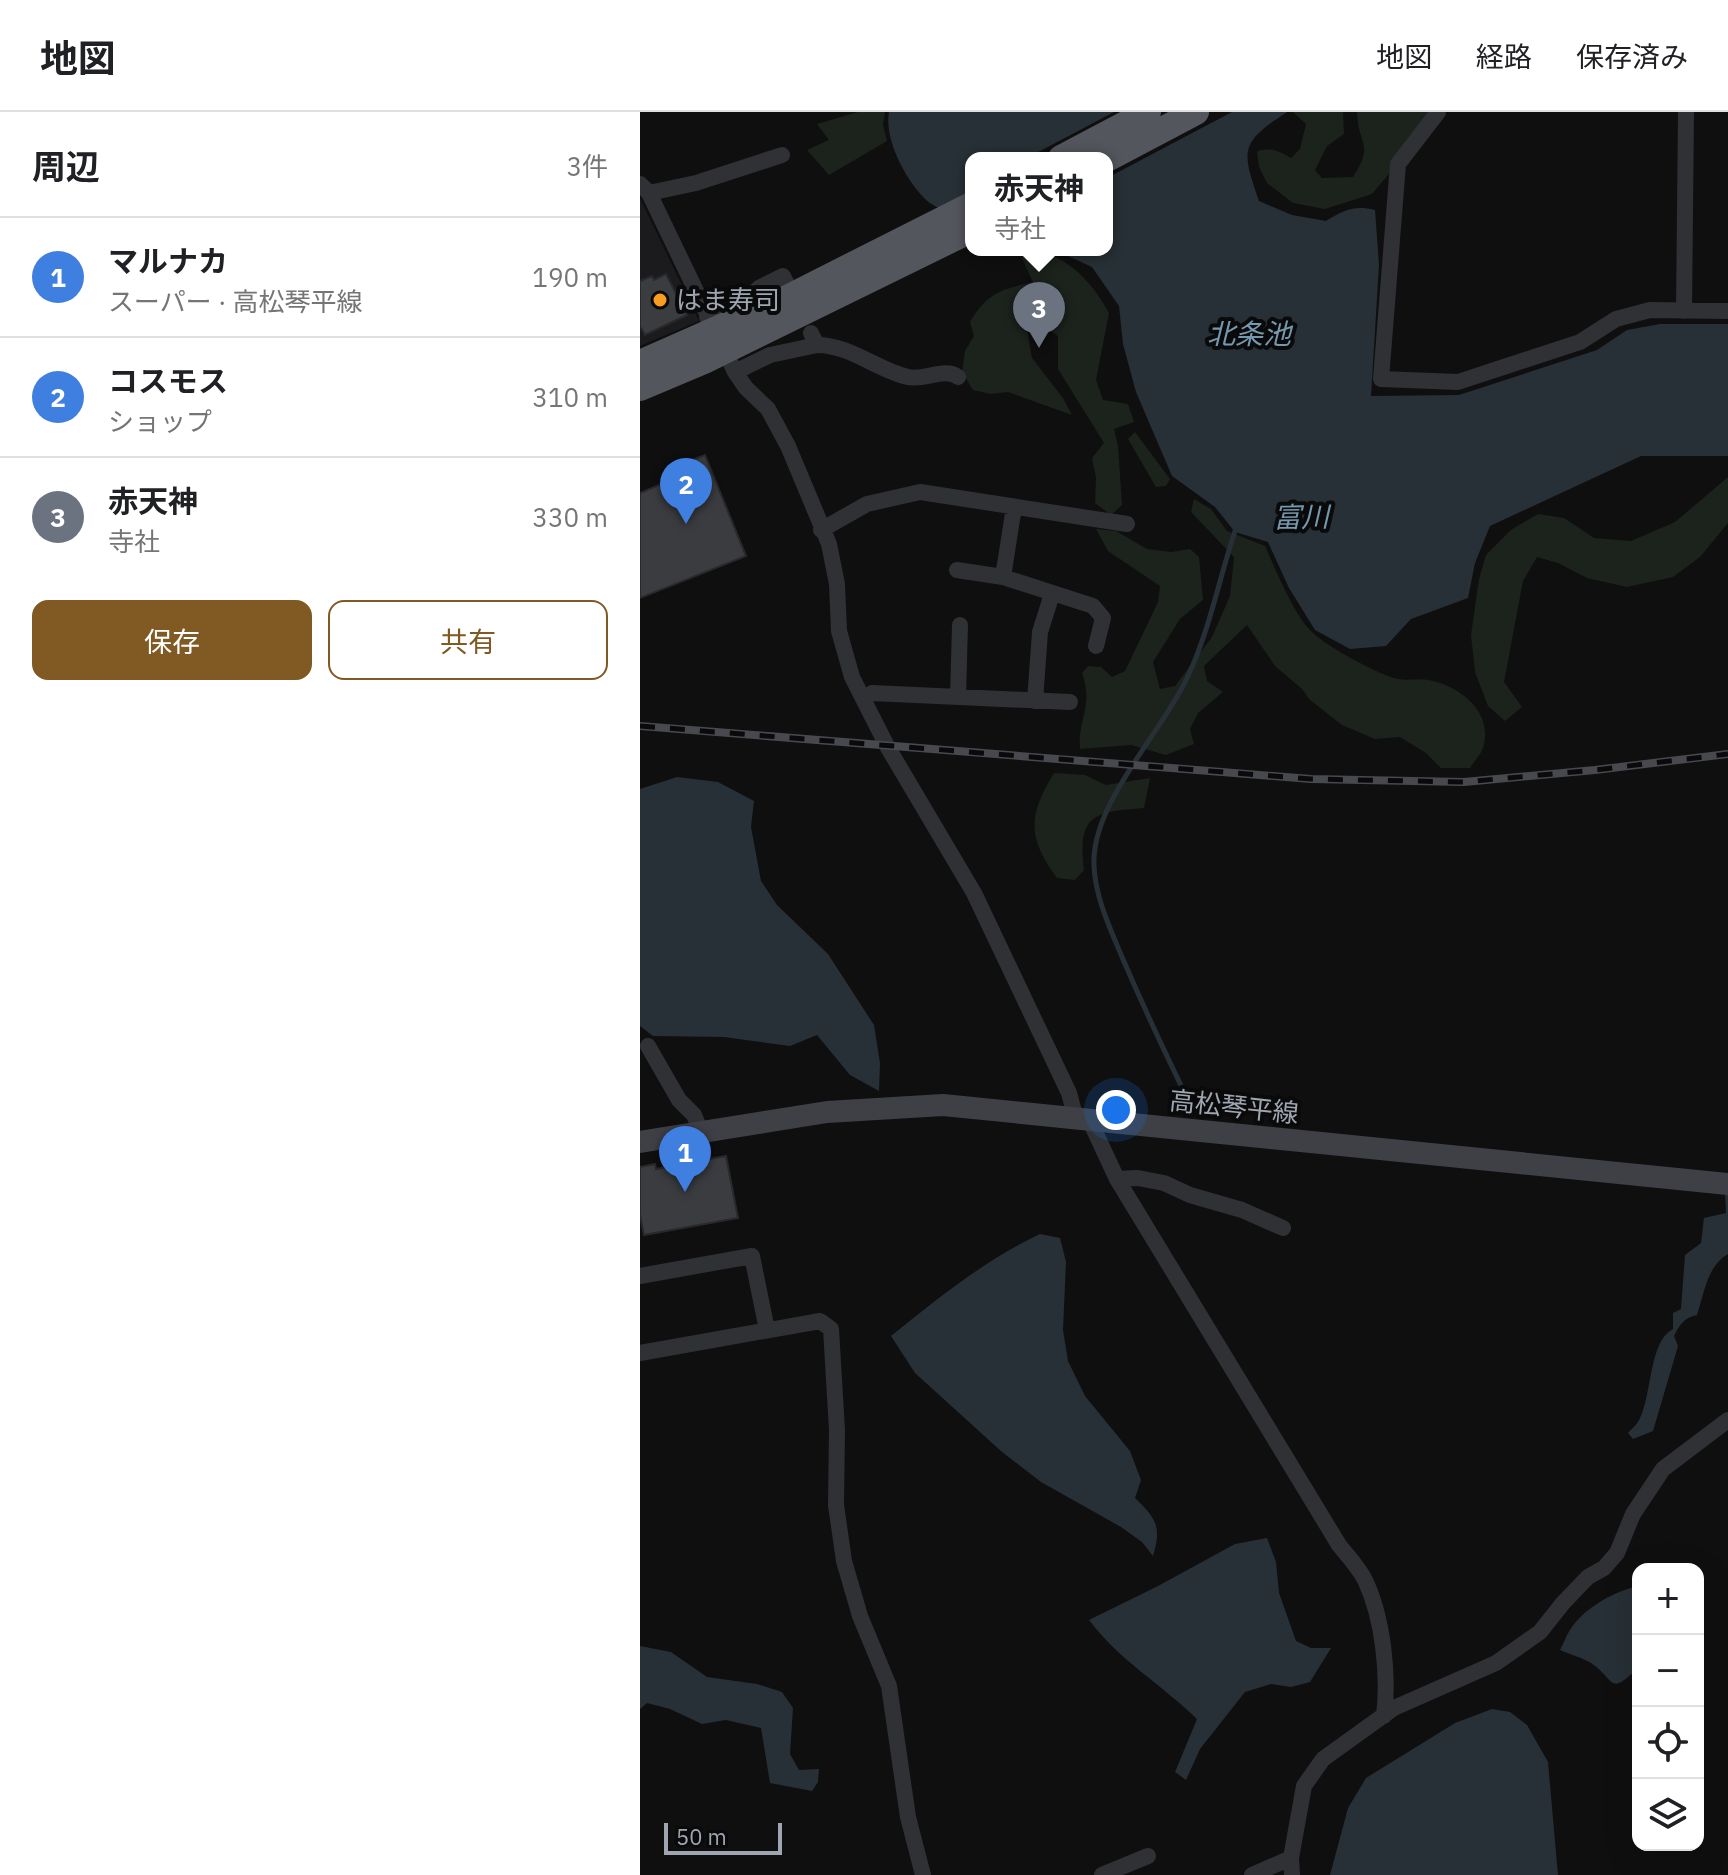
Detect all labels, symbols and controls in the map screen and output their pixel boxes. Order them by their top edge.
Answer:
text: 地図 [40,33,116,82]
text: 地図 [1376,38,1432,75]
text: 経路 [1476,38,1532,75]
text: 保存済み [1576,38,1688,75]
text: 周辺 [32,144,100,188]
text: 3件 [566,149,608,183]
popup [965,152,1113,256]
text: 赤天神 [994,168,1084,207]
text: 寺社 [994,211,1046,245]
text: マルナカ [108,241,228,280]
text: 1 [50,260,66,294]
text: 190 m [532,260,608,294]
place label: はま寿司 [676,282,780,316]
pin: 3 [1013,282,1065,348]
text: スーパー · 高松琴平線 [108,284,363,318]
marker: はま寿司 [651,291,669,309]
water label: 北条池 [1207,315,1294,352]
text: コスモス [108,361,228,400]
text: 2 [50,380,66,414]
text: 310 m [532,380,608,414]
text: ショップ [108,404,212,438]
pin: 2 [660,458,712,524]
text: 赤天神 [108,481,198,520]
water label: 富川 [1273,497,1332,535]
text: 3 [50,500,66,534]
text: 330 m [532,500,608,534]
text: 寺社 [108,524,160,558]
button: 保存 [32,600,312,680]
button: 共有 [328,600,608,680]
street label: 高松琴平線 [1168,1082,1301,1130]
your location [1096,1090,1136,1130]
pin: 1 [659,1126,711,1192]
map controls [1632,1563,1704,1851]
button: + [1632,1563,1704,1635]
button: − [1632,1635,1704,1707]
button: locate [1632,1707,1704,1779]
button: layers [1632,1779,1704,1851]
scale bar [664,1819,782,1855]
text: 50 m [676,1822,727,1851]

